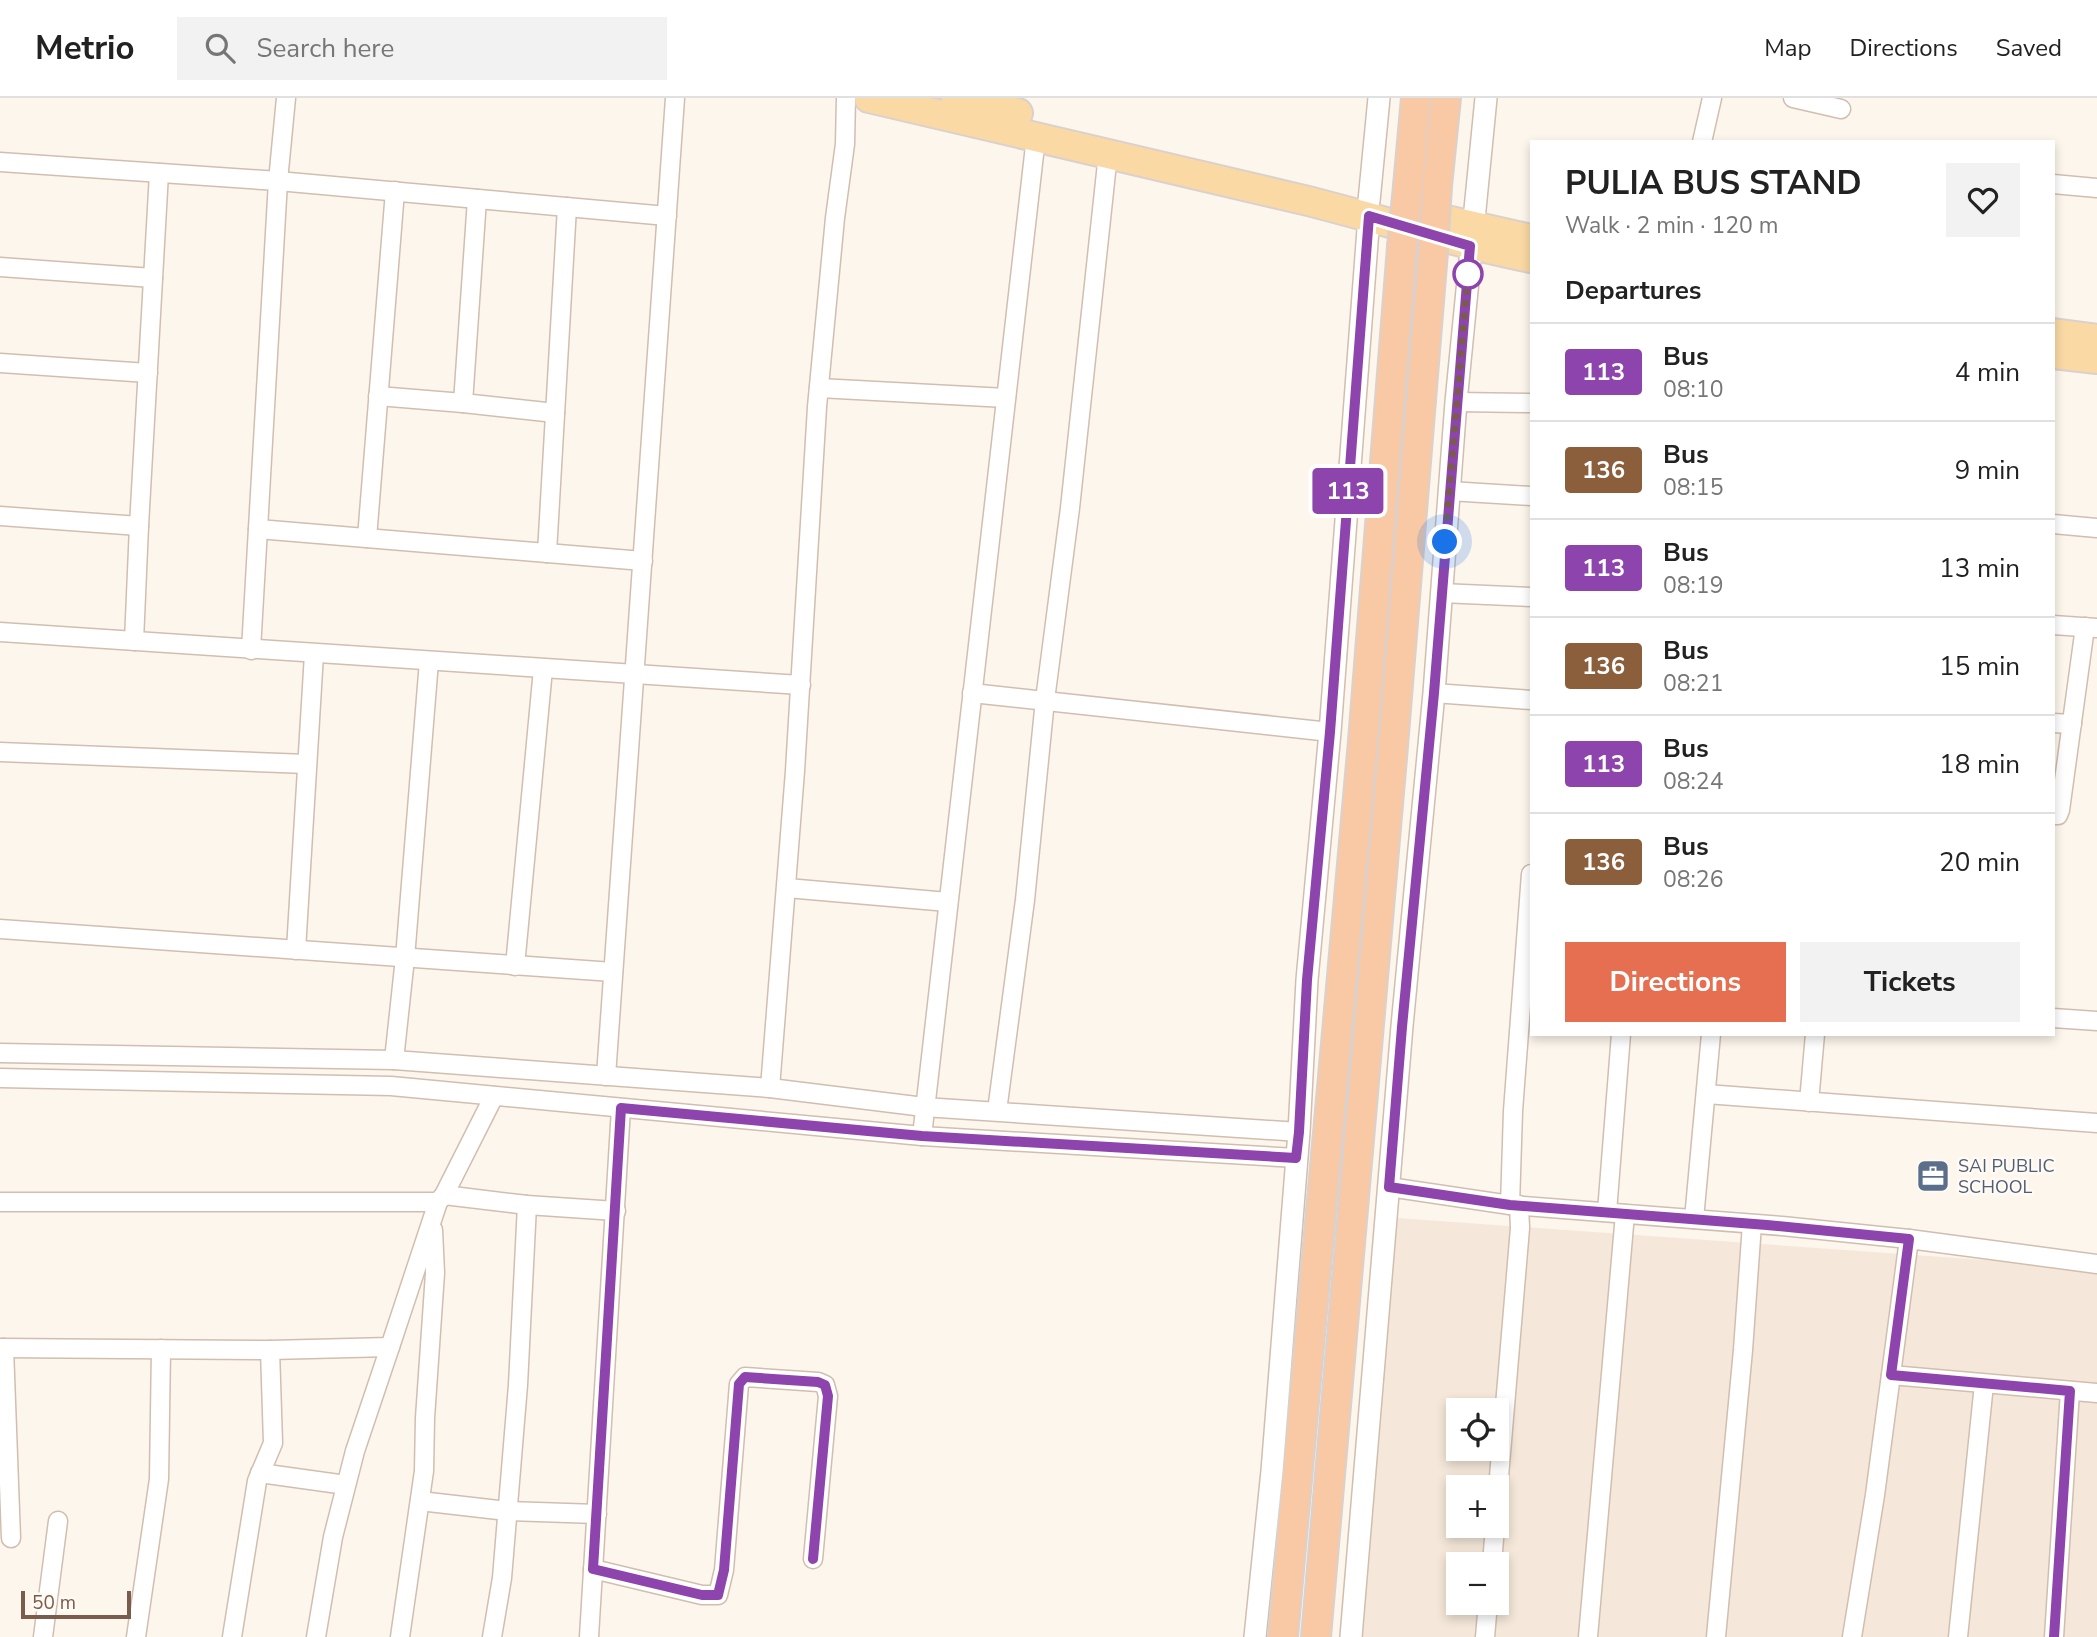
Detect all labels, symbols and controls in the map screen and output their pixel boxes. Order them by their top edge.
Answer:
search box [177,17,667,80]
text: Metrio [35,26,135,71]
icon: search [201,29,239,67]
text: Search here [257,31,394,66]
text: Map [1764,32,1811,64]
text: Directions [1849,32,1958,64]
text: Saved [1996,32,2062,64]
text: PULIA BUS STAND [1565,161,1862,206]
button: heart [1946,163,2020,237]
text: Walk · 2 min · 120 m [1565,210,1778,241]
unlabelled marker [1453,259,1483,289]
text: Departures [1565,273,1701,308]
text: Bus [1663,339,1709,374]
text: 4 min [1955,355,2020,390]
text: 113 [1582,356,1625,388]
text: 08:10 [1663,374,1723,405]
text: Bus [1663,437,1709,472]
text: 9 min [1955,453,2020,488]
text: 136 [1582,454,1625,486]
line badge: 113 [1308,468,1388,514]
text: 08:15 [1663,472,1723,503]
text: 113 [1326,475,1370,507]
your location [1427,524,1462,559]
text: Bus [1663,535,1709,570]
text: 13 min [1939,551,2020,586]
text: 113 [1582,552,1625,584]
text: 08:19 [1663,570,1723,601]
text: Bus [1663,633,1709,668]
text: 15 min [1939,649,2020,684]
text: 136 [1582,650,1625,682]
text: 08:21 [1663,668,1723,699]
text: Bus [1663,731,1709,766]
text: 18 min [1939,747,2020,782]
text: 113 [1582,748,1625,780]
text: 08:24 [1663,766,1723,797]
text: Bus [1663,829,1709,864]
text: 20 min [1939,845,2020,880]
text: 136 [1582,846,1625,878]
text: 08:26 [1663,864,1723,895]
button: Directions [1565,942,1786,1022]
button: Tickets [1800,942,2020,1022]
place label: SAI PUBLIC SCHOOL [1958,1154,2055,1199]
office icon: SAI PUBLIC SCHOOL [1914,1157,1952,1195]
map controls [1446,1398,1509,1615]
button: locate [1446,1398,1509,1461]
button: + [1446,1475,1509,1538]
button: − [1446,1552,1509,1615]
scale bar [21,1588,131,1620]
text: 50 m [32,1590,76,1616]

